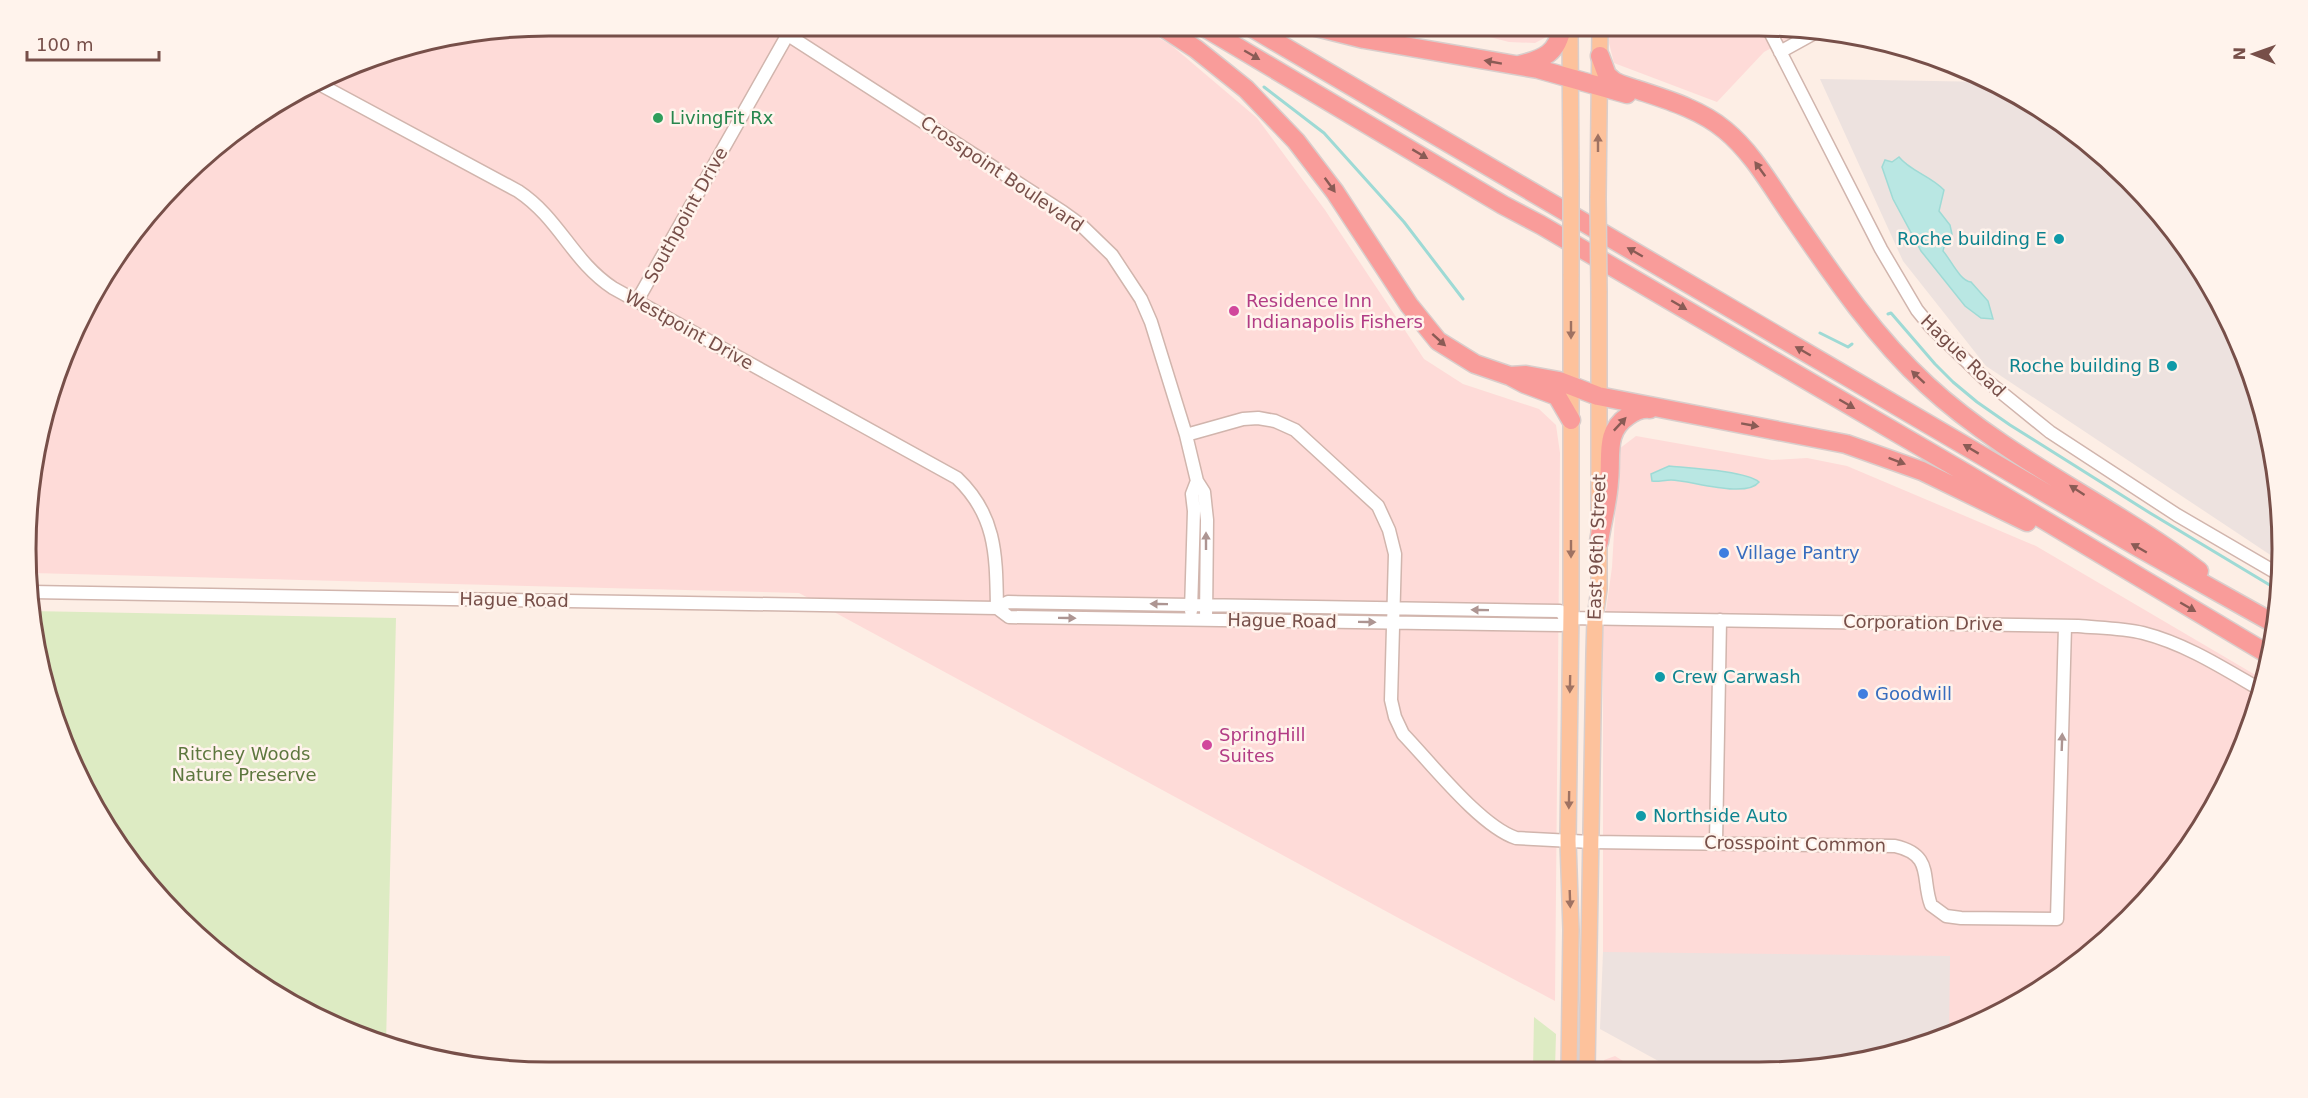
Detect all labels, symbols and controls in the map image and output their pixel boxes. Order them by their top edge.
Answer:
scale bar [27,24,159,62]
north arrow [2224,24,2284,84]
text: 100 m [36,34,94,55]
text: N [2230,47,2249,61]
one-way arrow [1244,50,1261,60]
one-way arrow [1483,57,1502,66]
place label: LivingFit Rx [670,107,774,128]
marker: LivingFit Rx [651,111,665,125]
street label: Crosspoint Boulevard [917,111,1088,236]
one-way arrow [1593,133,1603,152]
street label: Southpoint Drive [640,143,732,286]
one-way arrow [1412,149,1428,160]
one-way arrow [1754,161,1766,176]
one-way arrow [1324,176,1336,192]
place label: Roche building E [1897,228,2047,249]
marker: Roche building E [2052,232,2066,246]
one-way arrow [1627,246,1643,257]
street label: Westpoint Drive [621,286,757,374]
place label: Residence Inn Indianapolis Fishers [1246,290,1423,332]
one-way arrow [1671,300,1687,311]
marker: Residence Inn Indianapolis Fishers [1227,304,1241,318]
street label: Hague Road [1917,310,2010,401]
one-way arrow [1566,320,1576,339]
one-way arrow [1431,333,1446,346]
one-way arrow [1795,345,1811,356]
place label: Roche building B [2009,355,2160,376]
marker: Roche building B [2165,359,2179,373]
one-way arrow [1911,370,1926,384]
one-way arrow [1839,399,1856,409]
one-way arrow [1613,417,1627,432]
one-way arrow [1740,421,1759,430]
one-way arrow [1963,444,1979,455]
one-way arrow [1888,457,1906,466]
street label: East 96th Street [1583,473,1610,620]
one-way arrow [2068,485,2085,496]
one-way arrow [1202,531,1211,550]
one-way arrow [1566,539,1576,558]
place label: Village Pantry [1736,542,1860,563]
one-way arrow [2131,543,2148,553]
marker: Village Pantry [1717,546,1731,560]
street label: Hague Road [459,588,569,611]
one-way arrow [1150,599,1169,609]
one-way arrow [2179,601,2196,611]
one-way arrow [1471,605,1490,614]
street label: Hague Road [1227,609,1337,632]
street label: Corporation Drive [1843,611,2003,634]
one-way arrow [1058,613,1077,623]
one-way arrow [1358,617,1377,627]
place label: Crew Carwash [1672,666,1801,687]
marker: Crew Carwash [1653,670,1667,684]
one-way arrow [1566,674,1575,693]
place label: Goodwill [1875,683,1952,704]
marker: Goodwill [1856,687,1870,701]
place label: SpringHill Suites [1219,724,1306,766]
one-way arrow [2057,733,2067,752]
marker: SpringHill Suites [1200,738,1214,752]
park label: Ritchey Woods Nature Preserve [172,743,316,785]
one-way arrow [1564,791,1574,810]
place label: Northside Auto [1653,805,1788,826]
marker: Northside Auto [1634,809,1648,823]
street label: Crosspoint Common [1704,831,1886,856]
one-way arrow [1565,890,1575,909]

